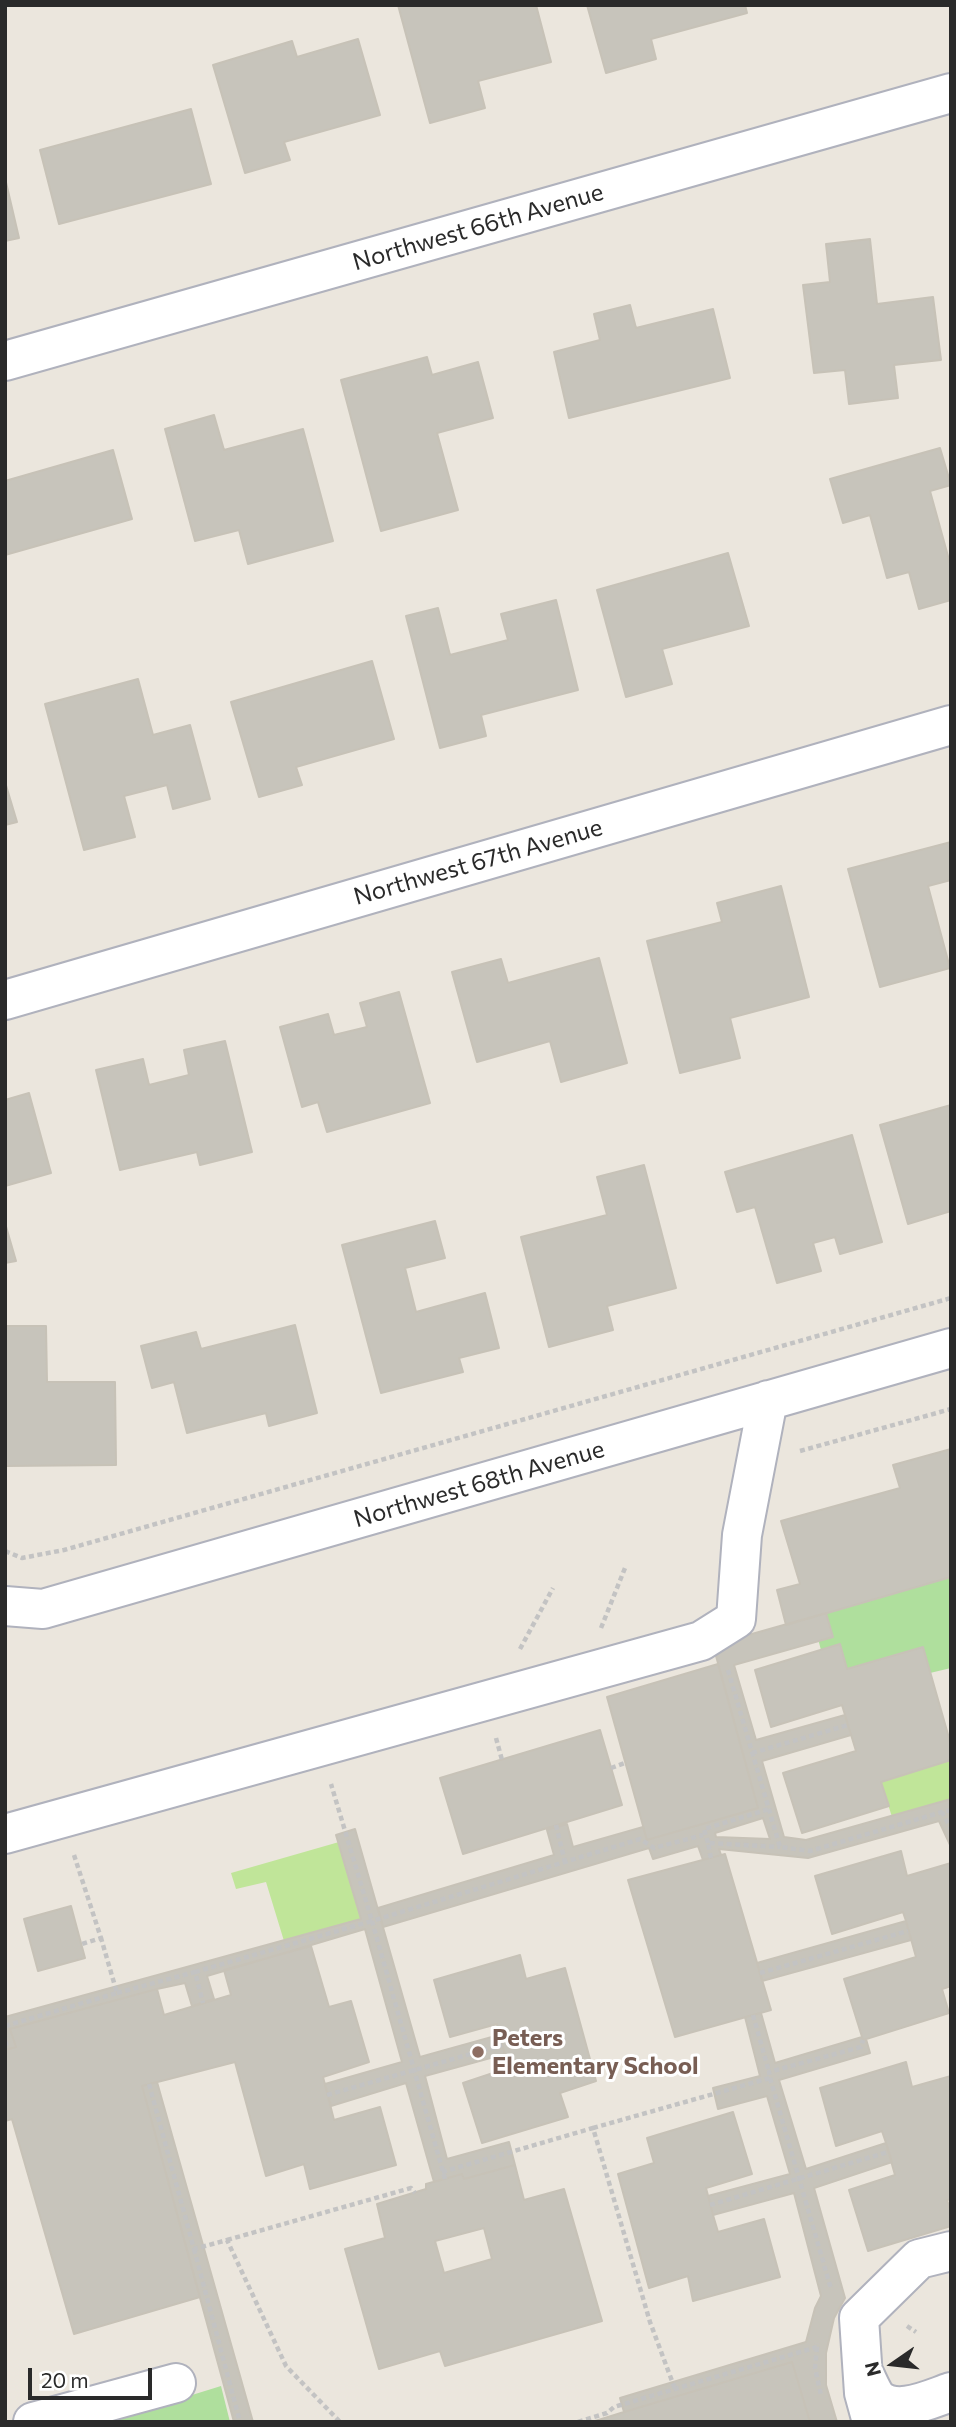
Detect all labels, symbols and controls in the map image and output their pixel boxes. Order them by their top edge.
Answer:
street label: Northwest 66th Avenue [349,177,607,277]
street label: Northwest 67th Avenue [350,813,606,911]
street label: Northwest 68th Avenue [350,1434,608,1534]
place label: Peters Elementary School [492,2024,699,2080]
marker: Peters Elementary School [470,2044,486,2060]
north arrow [858,2329,928,2399]
scale bar [32,2354,156,2398]
text: N [859,2360,885,2379]
text: 20 m [41,2367,89,2392]

